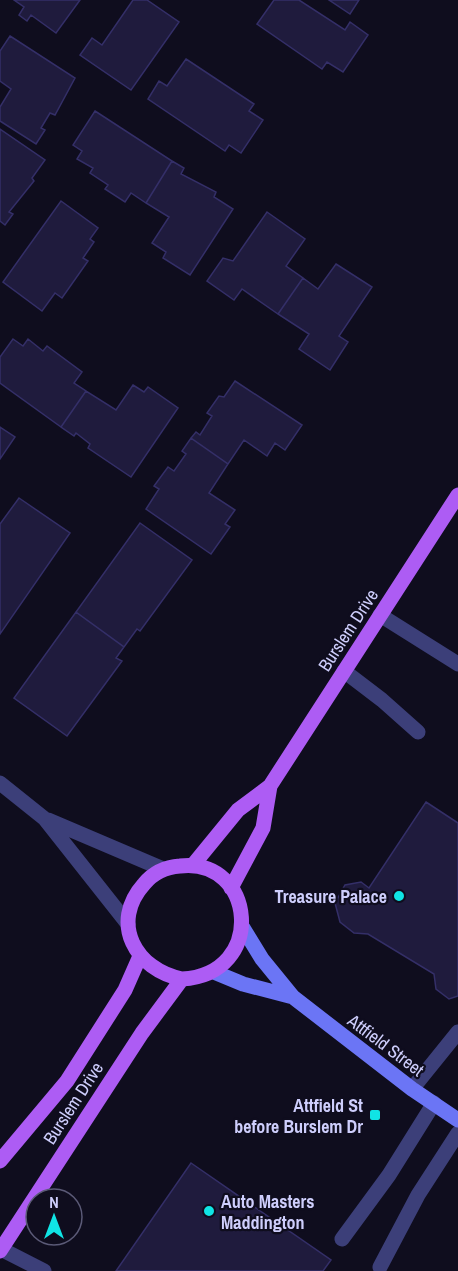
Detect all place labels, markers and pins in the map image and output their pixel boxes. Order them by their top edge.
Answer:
place label: Treasure Palace [275,884,387,909]
marker: Treasure Palace [392,889,406,903]
place label: Attfield St before Burslem Dr [234,1093,363,1139]
marker: Attfield St before Burslem Dr [368,1108,382,1122]
place label: Auto Masters Maddington [221,1189,315,1235]
marker: Auto Masters Maddington [202,1204,216,1218]

